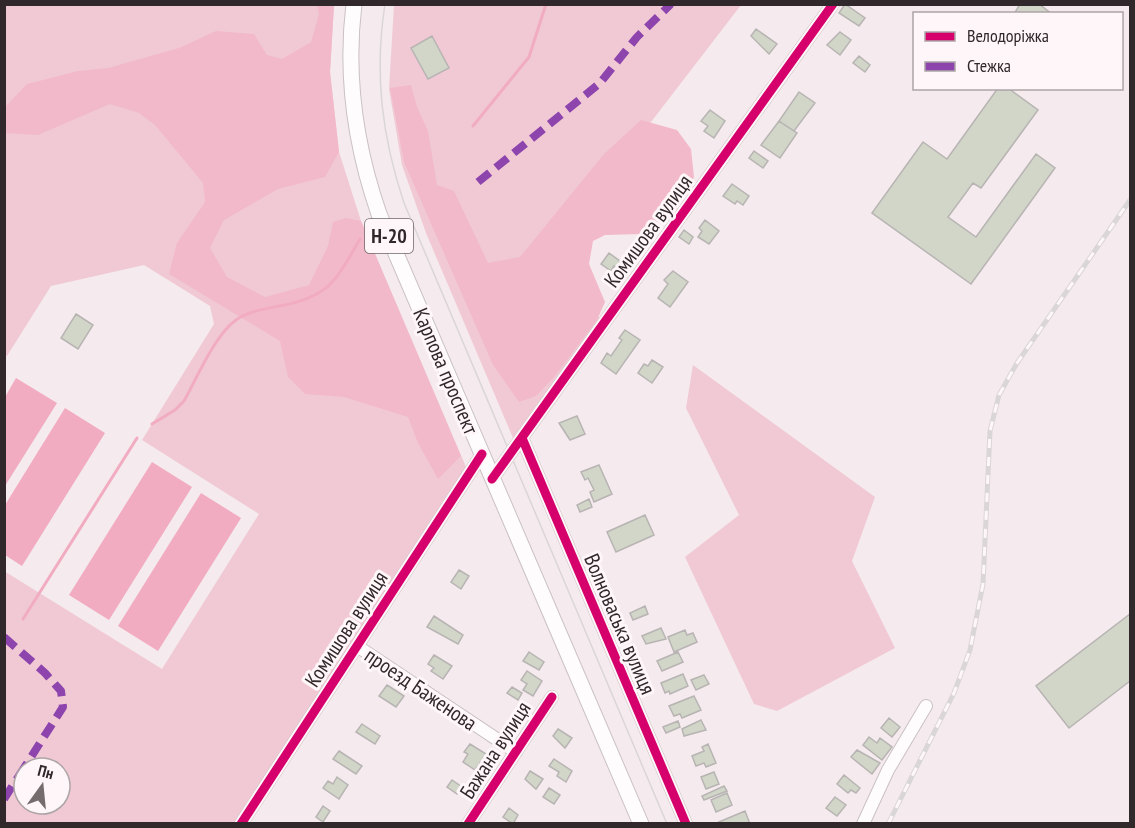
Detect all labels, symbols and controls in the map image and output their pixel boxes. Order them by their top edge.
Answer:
legend [913,12,1123,90]
text: Велодоріжка [967,24,1049,47]
text: Стежка [967,54,1011,77]
street label: Комишова вулиця [598,169,698,293]
road number: Н-20 [365,219,413,253]
street label: Карпова проспект [407,304,485,438]
street label: Волноваська вулиця [578,550,662,698]
street label: Комишова вулиця [299,566,393,692]
street label: проезд Баженова [360,642,482,736]
street label: Бажана вулиця [454,696,536,804]
north arrow [12,756,72,816]
text: Пн [36,760,56,783]

